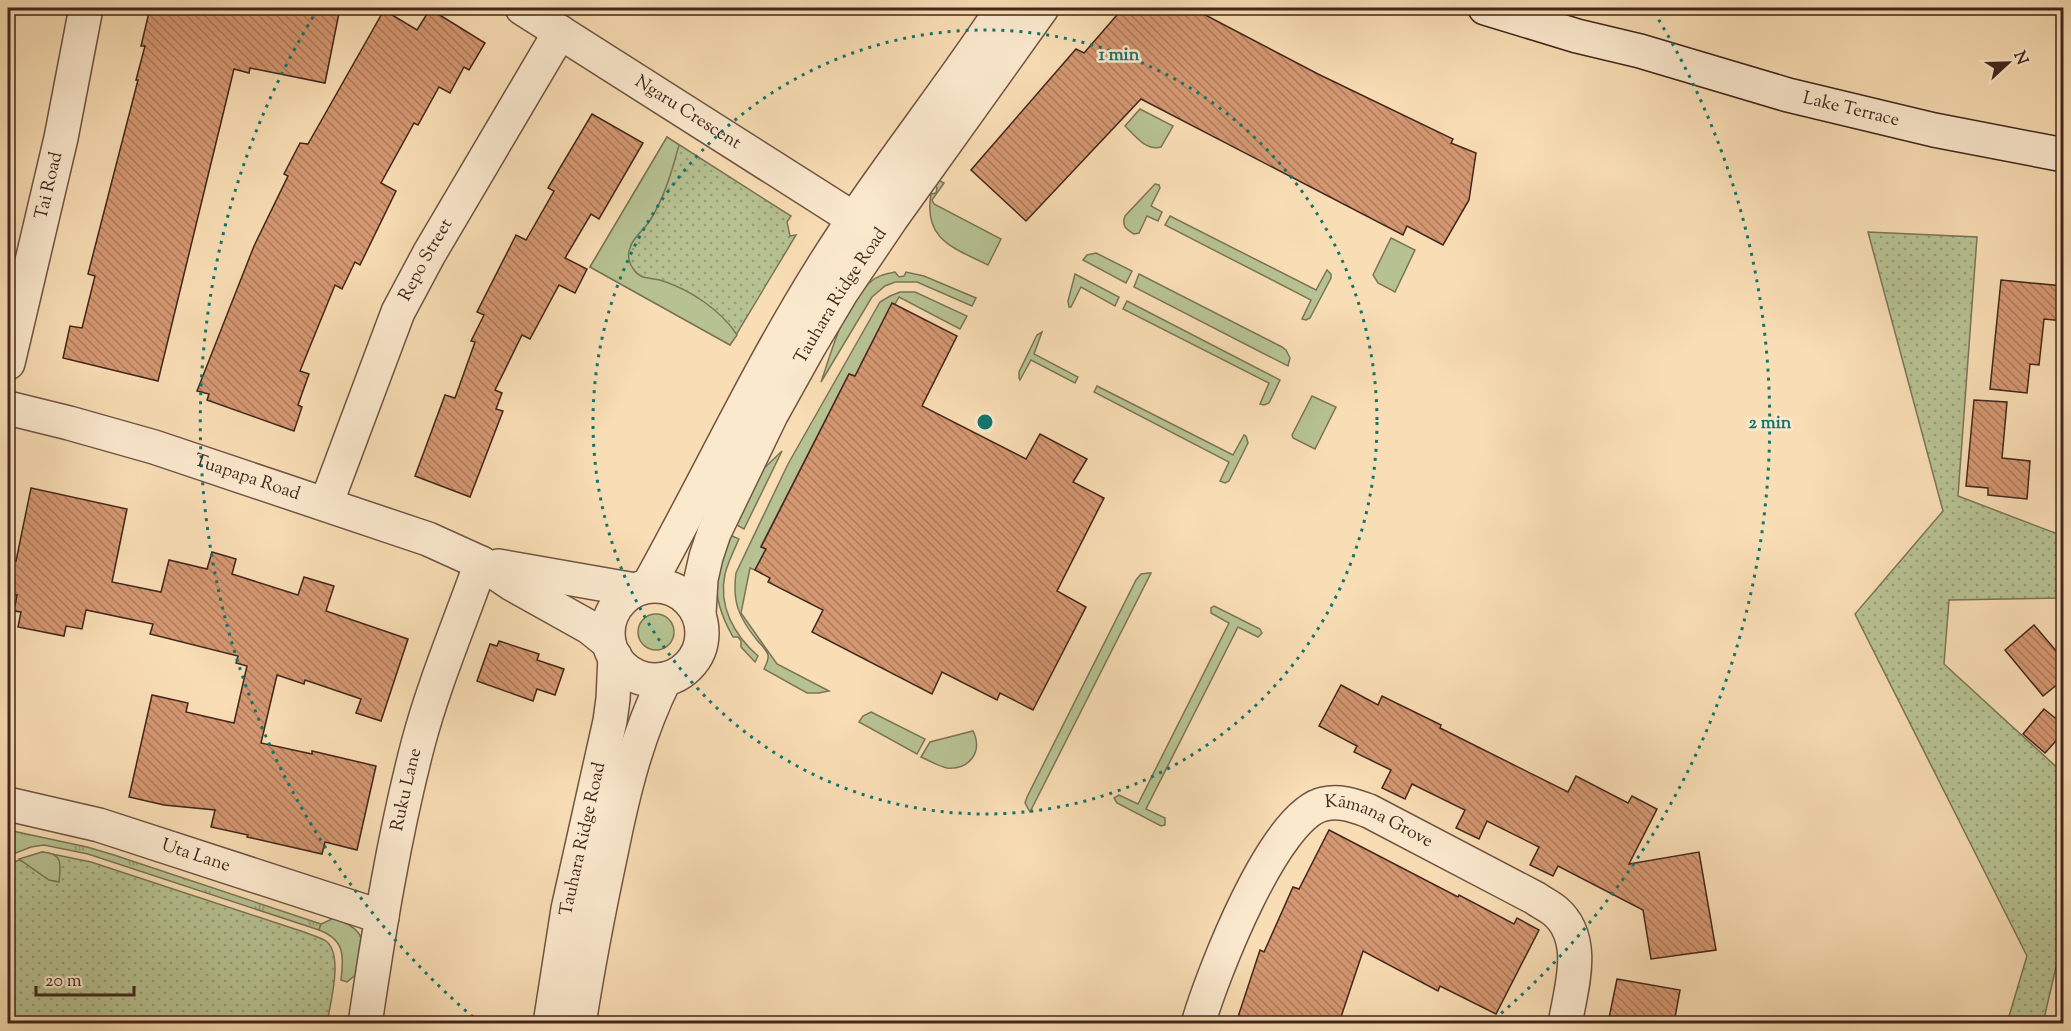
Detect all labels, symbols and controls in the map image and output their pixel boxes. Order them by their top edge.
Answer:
north arrow [1978,33,2038,93]
text: 1 min [1099,43,1140,69]
text: N [2007,48,2033,69]
street label: Ngaru Crescent [629,70,746,157]
street label: Lake Terrace [1800,86,1902,134]
street label: Tai Road [29,149,70,222]
street label: Repo Street [393,214,460,306]
street label: Tauhara Ridge Road [789,223,894,369]
text: 2 min [1749,411,1792,437]
centre of rings [975,412,995,432]
street label: Tuapapa Road [190,448,303,508]
street label: Ruku Lane [385,745,429,834]
street label: Tauhara Ridge Road [554,760,613,918]
street label: Kāmana Grove [1324,789,1437,855]
street label: Uta Lane [158,833,233,880]
scale bar [36,959,134,997]
text: 20 m [45,969,82,995]

